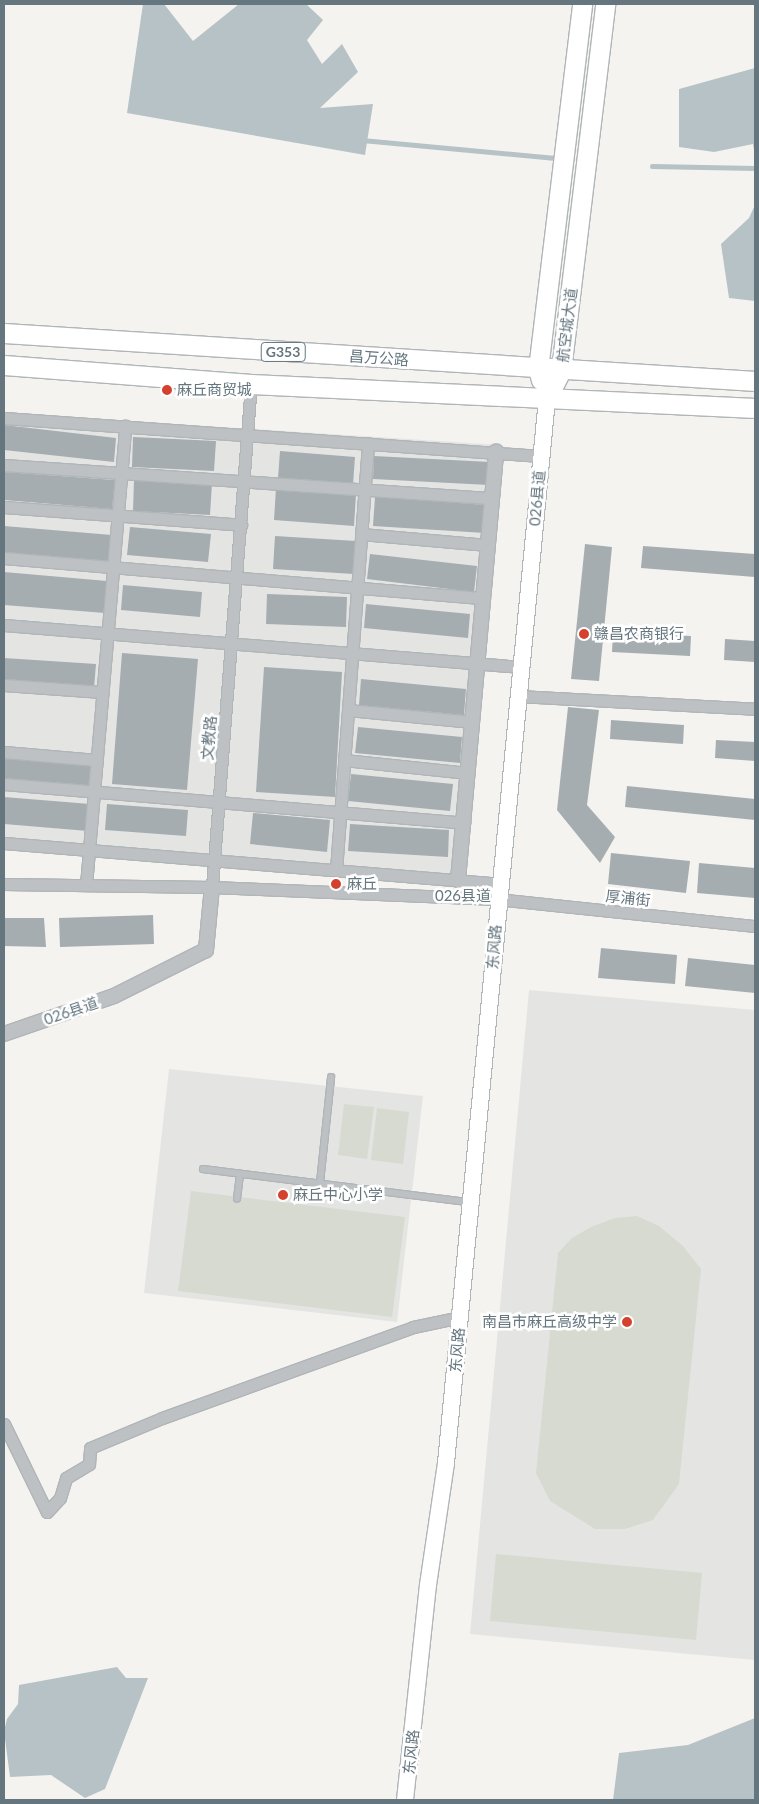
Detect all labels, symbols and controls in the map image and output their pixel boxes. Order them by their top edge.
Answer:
street label: 航空城大道 [553,287,581,363]
road number: G353 [260,341,306,364]
street label: 昌万公路 [348,347,410,369]
place label: 麻丘商贸城 [177,381,252,399]
marker: 麻丘商贸城 [161,384,173,396]
street label: 026县道 [526,469,548,527]
place label: 赣昌农商银行 [594,625,684,643]
marker: 赣昌农商银行 [578,628,590,640]
street label: 文教路 [198,715,220,761]
place label: 麻丘 [347,875,377,893]
marker: 麻丘 [329,877,343,891]
street label: 026县道 [435,887,491,905]
street label: 厚浦街 [605,887,651,909]
street label: 东风路 [483,924,505,970]
street label: 026县道 [42,993,100,1029]
place label: 麻丘中心小学 [293,1186,383,1204]
marker: 麻丘中心小学 [277,1189,289,1201]
place label: 南昌市麻丘高级中学 [482,1313,617,1331]
marker: 南昌市麻丘高级中学 [621,1316,633,1328]
street label: 东风路 [446,1327,468,1373]
street label: 东风路 [400,1729,422,1775]

